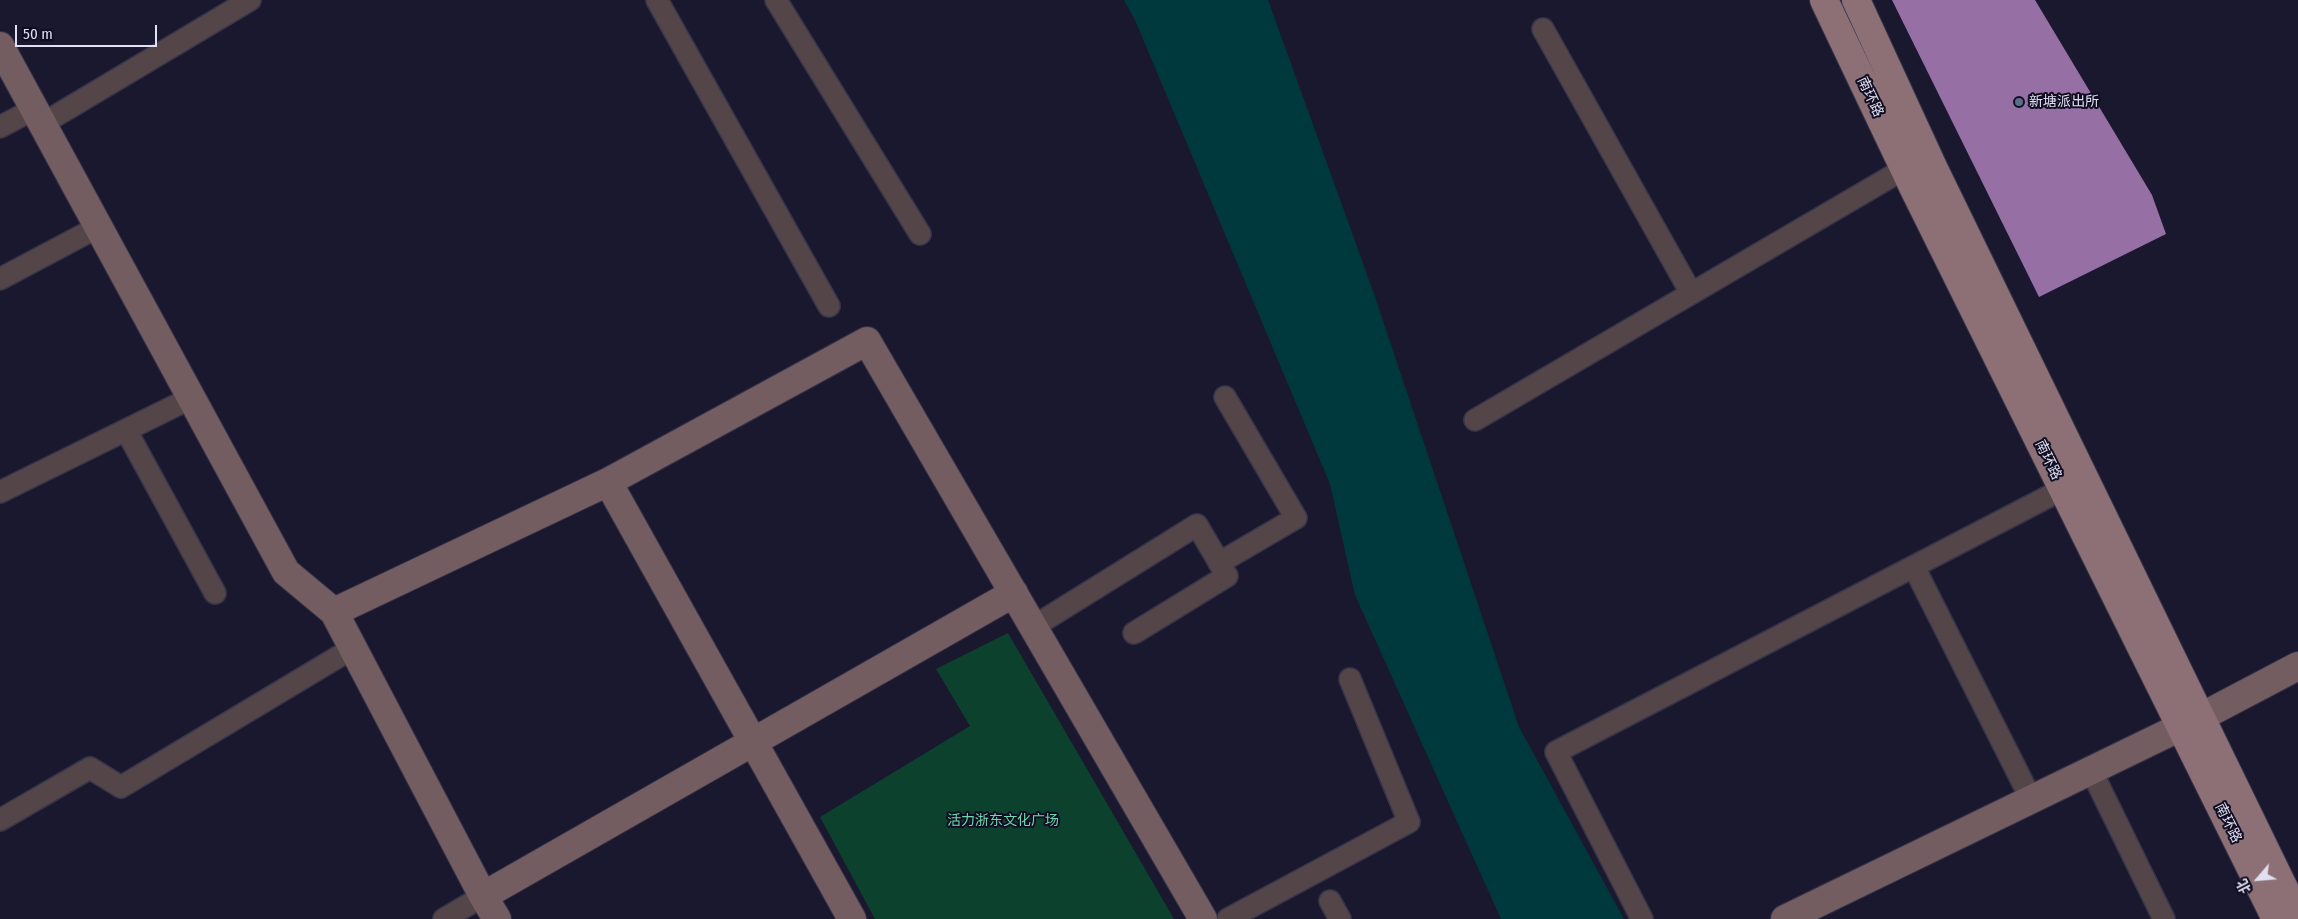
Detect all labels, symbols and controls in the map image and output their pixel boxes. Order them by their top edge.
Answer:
scale bar [18,15,160,47]
text: 50 m [23,25,53,43]
street label: 南环路 [1854,74,1886,120]
place label: 新塘派出所 [2029,94,2099,110]
marker: 新塘派出所 [2013,96,2025,108]
street label: 南环路 [2031,437,2065,483]
street label: 南环路 [2211,800,2245,846]
park label: 活力浙东文化广场 [947,813,1059,829]
north arrow [2233,854,2283,904]
text: 北 [2233,876,2255,896]

